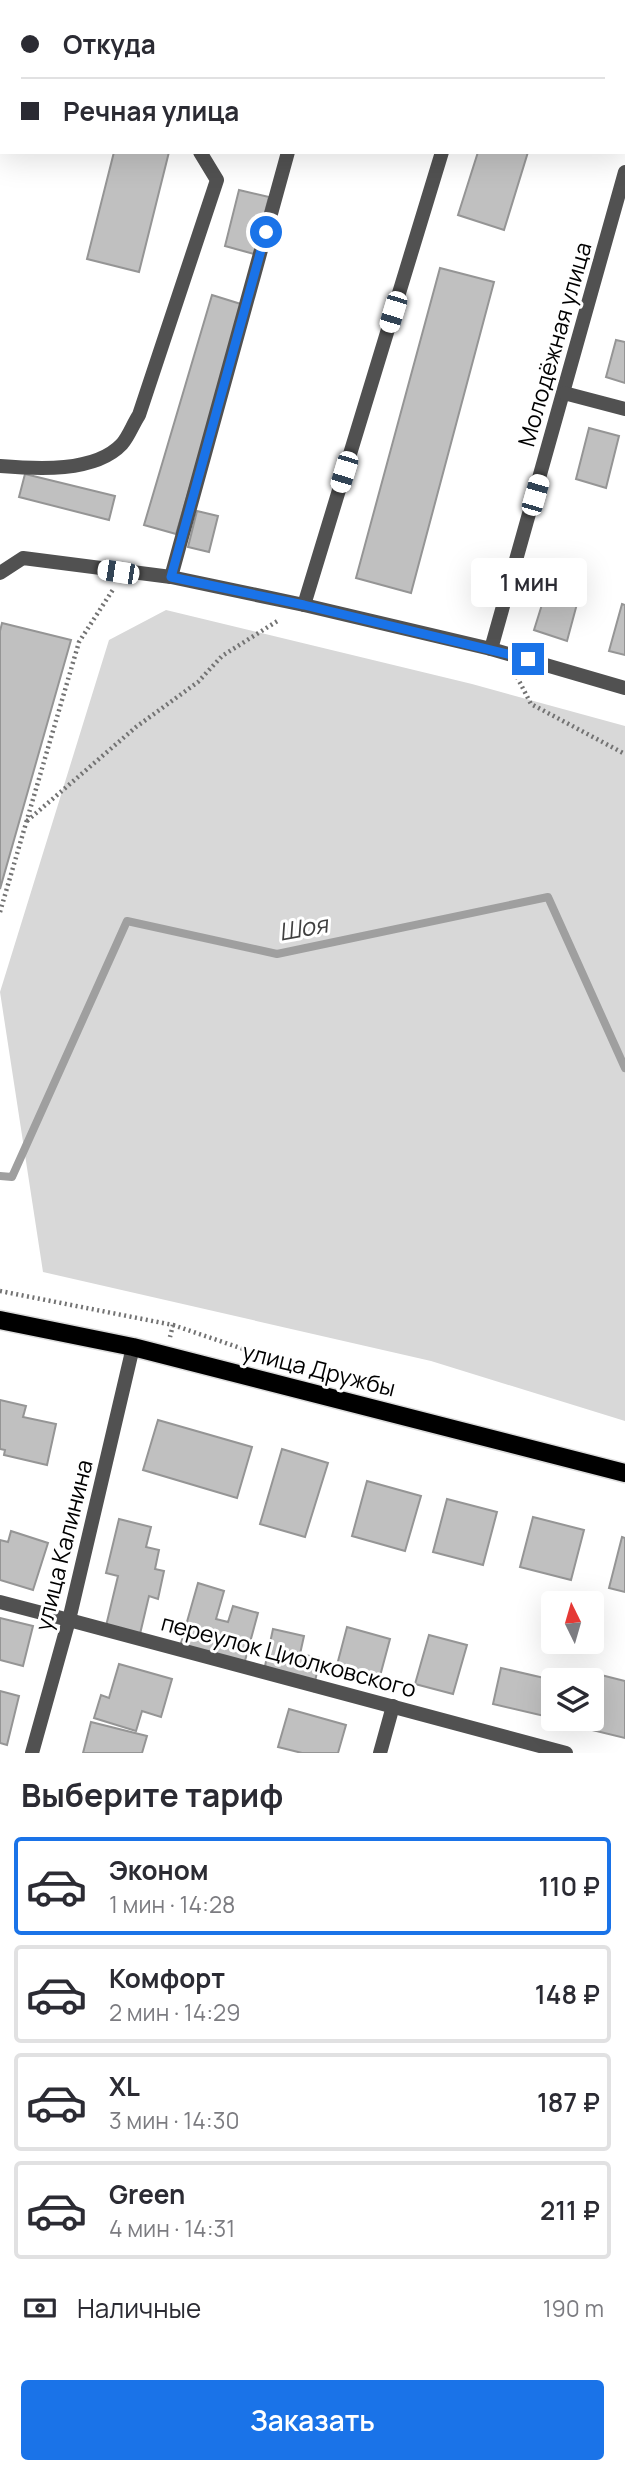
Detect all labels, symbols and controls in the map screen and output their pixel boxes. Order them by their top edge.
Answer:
text: Откуда [63,26,156,62]
text: Речная улица [63,93,239,129]
route start [250,216,282,248]
street label: Молодёжная улица [510,238,598,450]
car [377,289,410,335]
car [328,449,361,495]
car [520,472,551,518]
car [96,558,141,586]
callout: 1 мин [470,558,586,606]
text: 1 мин [500,566,558,598]
route end [512,643,544,675]
water label: Шоя [276,906,332,948]
street label: улица Дружбы [239,1335,399,1403]
street label: улица Калинина [26,1456,100,1634]
north arrow [541,1591,604,1654]
map controls [541,1591,604,1731]
street label: переулок Циолковского [158,1606,420,1704]
button: layers [541,1668,604,1731]
text: Выберите тариф [21,1773,283,1817]
text: Эконом [109,1852,209,1888]
icon: car [25,1855,88,1918]
text: 110 ₽ [538,1868,600,1904]
text: 1 мин · 14:28 [109,1888,235,1920]
text: Комфорт [109,1960,225,1996]
icon: car [25,1963,88,2026]
text: 148 ₽ [535,1976,600,2012]
text: 2 мин · 14:29 [109,1996,241,2028]
text: XL [109,2068,140,2104]
icon: car [25,2071,88,2134]
text: 187 ₽ [537,2084,600,2120]
text: 3 мин · 14:30 [109,2104,239,2136]
text: Green [109,2176,185,2212]
icon: car [25,2179,88,2242]
text: 211 ₽ [540,2192,600,2228]
text: 4 мин · 14:31 [109,2212,235,2244]
icon: cash [21,2289,59,2327]
text: Наличные [77,2290,201,2326]
text: 190 m [543,2292,604,2324]
button: Заказать [21,2380,604,2460]

